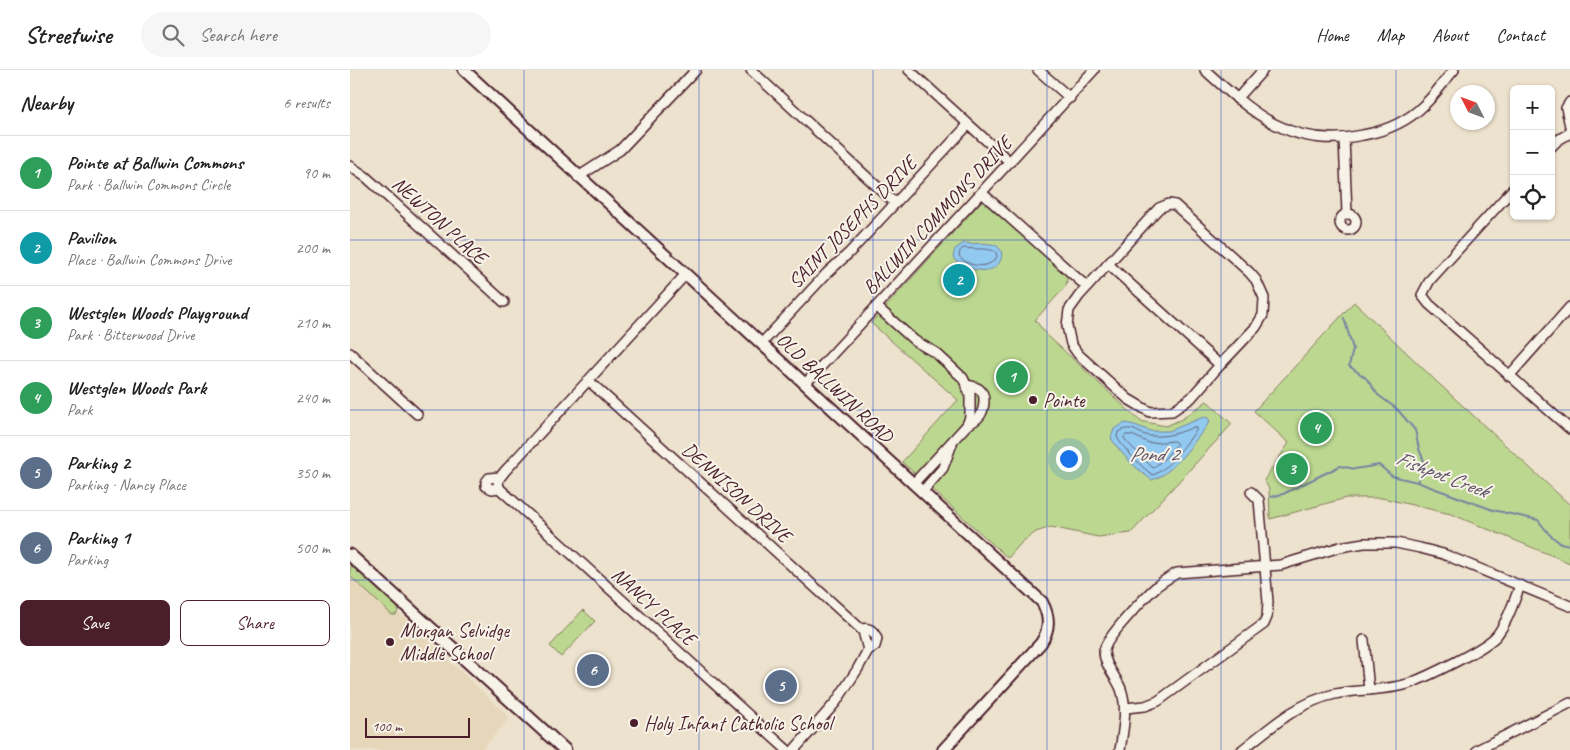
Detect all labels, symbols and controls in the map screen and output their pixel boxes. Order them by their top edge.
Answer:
search box [141,12,491,57]
text: Streetwise [25,20,111,50]
icon: search [159,21,187,49]
text: Search here [199,23,277,47]
text: Home [1316,24,1349,46]
text: Map [1377,24,1404,46]
text: About [1432,24,1468,46]
text: Contact [1496,24,1545,46]
north arrow [1450,85,1495,130]
map controls [1510,85,1555,220]
button: + [1510,85,1555,130]
text: Nearby [20,90,73,116]
text: 6 results [283,93,330,113]
street label: BALLWIN COMMONS DRIVE [857,129,1019,300]
button: − [1510,130,1555,175]
street label: SAINT JOSEPHS DRIVE [783,149,924,294]
text: Pointe at Ballwin Commons [67,151,243,175]
text: 1 [32,163,40,183]
text: 90 m [303,163,330,183]
street label: NEWTON PLACE [387,171,494,271]
text: Park · Ballwin Commons Circle [67,175,230,195]
button: locate [1510,175,1555,220]
text: Pavilion [67,226,116,250]
text: 2 [32,238,40,258]
text: 200 m [296,238,330,258]
text: Place · Ballwin Commons Drive [67,250,232,270]
pin: 2 [943,261,975,299]
text: Westglen Woods Playground [67,301,247,325]
text: 3 [32,313,40,333]
text: 210 m [296,313,330,333]
text: Park · Bitterwood Drive [67,325,194,345]
street label: OLD BALLWIN ROAD [771,327,900,449]
pin: 1 [996,358,1028,396]
text: Westglen Woods Park [67,376,206,400]
text: 4 [32,388,40,408]
text: 240 m [296,388,330,408]
place label: Pointe [1043,388,1086,413]
marker: Pointe [1027,394,1039,406]
text: Park [67,400,92,420]
pin: 4 [1300,409,1332,447]
street label: DENNISON DRIVE [677,437,799,550]
water label: Pond 2 [1130,441,1182,467]
water label: Fishpot Creek [1392,445,1496,505]
your location [1056,446,1082,472]
pin: 3 [1276,450,1308,488]
text: Parking 2 [67,451,130,475]
text: 5 [33,463,39,483]
text: 350 m [296,463,330,483]
text: Parking · Nancy Place [67,475,186,495]
text: Parking 1 [67,526,130,550]
text: 6 [32,538,40,558]
text: 500 m [296,538,330,558]
text: Parking [67,550,108,570]
street label: NANCY PLACE [606,562,703,653]
button: Save [20,600,170,646]
button: Share [180,600,330,646]
place label: Morgan Selvidge Middle School [400,618,511,666]
marker: Morgan Selvidge Middle School [384,636,396,648]
pin: 6 [577,651,609,689]
pin: 5 [765,667,797,705]
place label: Holy Infant Catholic School [644,711,835,736]
scale bar [365,715,470,738]
marker: Holy Infant Catholic School [628,717,640,729]
text: 100 m [372,718,402,735]

